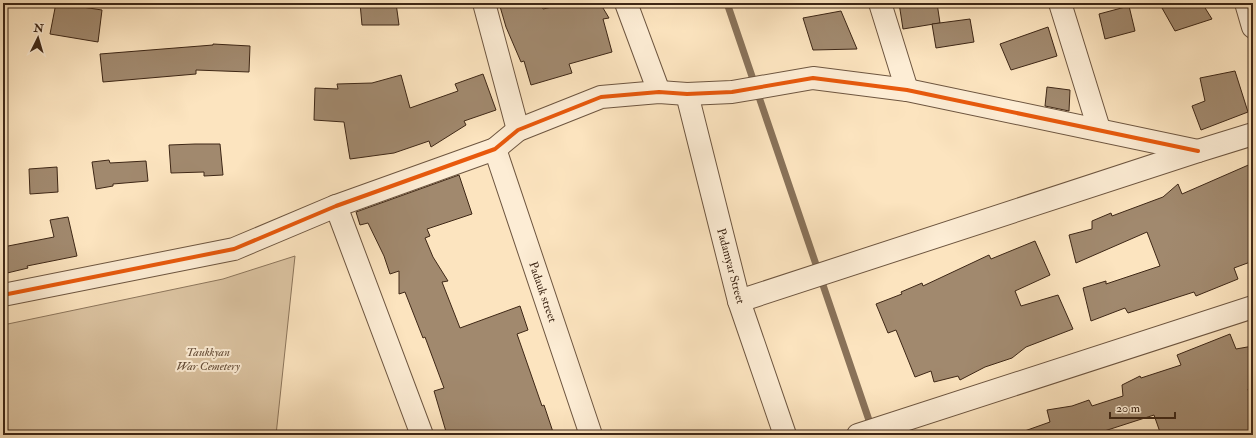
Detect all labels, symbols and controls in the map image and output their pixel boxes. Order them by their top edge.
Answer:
north arrow [18,18,58,58]
text: N [32,22,45,36]
street label: Padamyar Street [713,227,748,306]
street label: Padauk street [525,260,560,325]
park label: Taukkyan War Cemetery [176,345,241,374]
scale bar [1110,394,1175,420]
text: 20 m [1116,401,1141,416]

